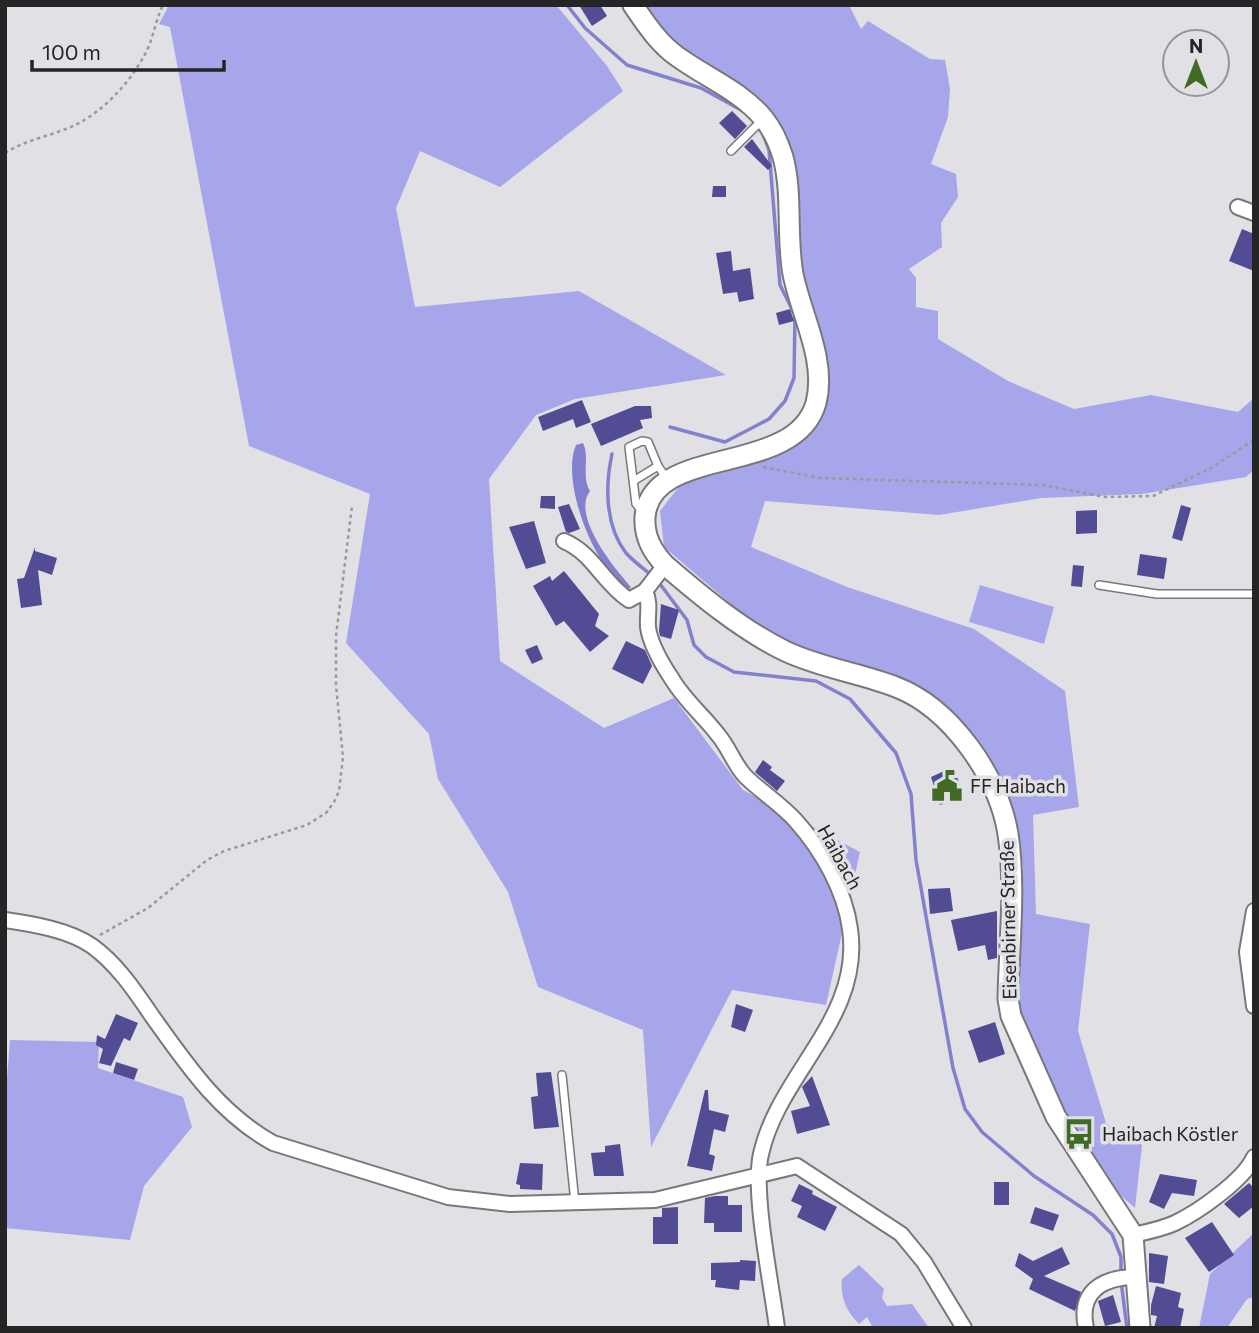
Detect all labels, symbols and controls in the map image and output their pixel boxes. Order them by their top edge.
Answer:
scale bar [32,28,224,72]
north arrow [1161,28,1231,98]
text: N [1189,34,1203,57]
text: 100 m [42,39,101,64]
public building icon: FF Haibach [930,769,964,803]
place label: FF Haibach [970,774,1066,797]
street label: Haibach [813,820,868,893]
street label: Eisenbirner Straße [995,840,1020,1000]
bus stop icon: Haibach Köstler [1062,1117,1096,1151]
place label: Haibach Köstler [1102,1122,1239,1145]

